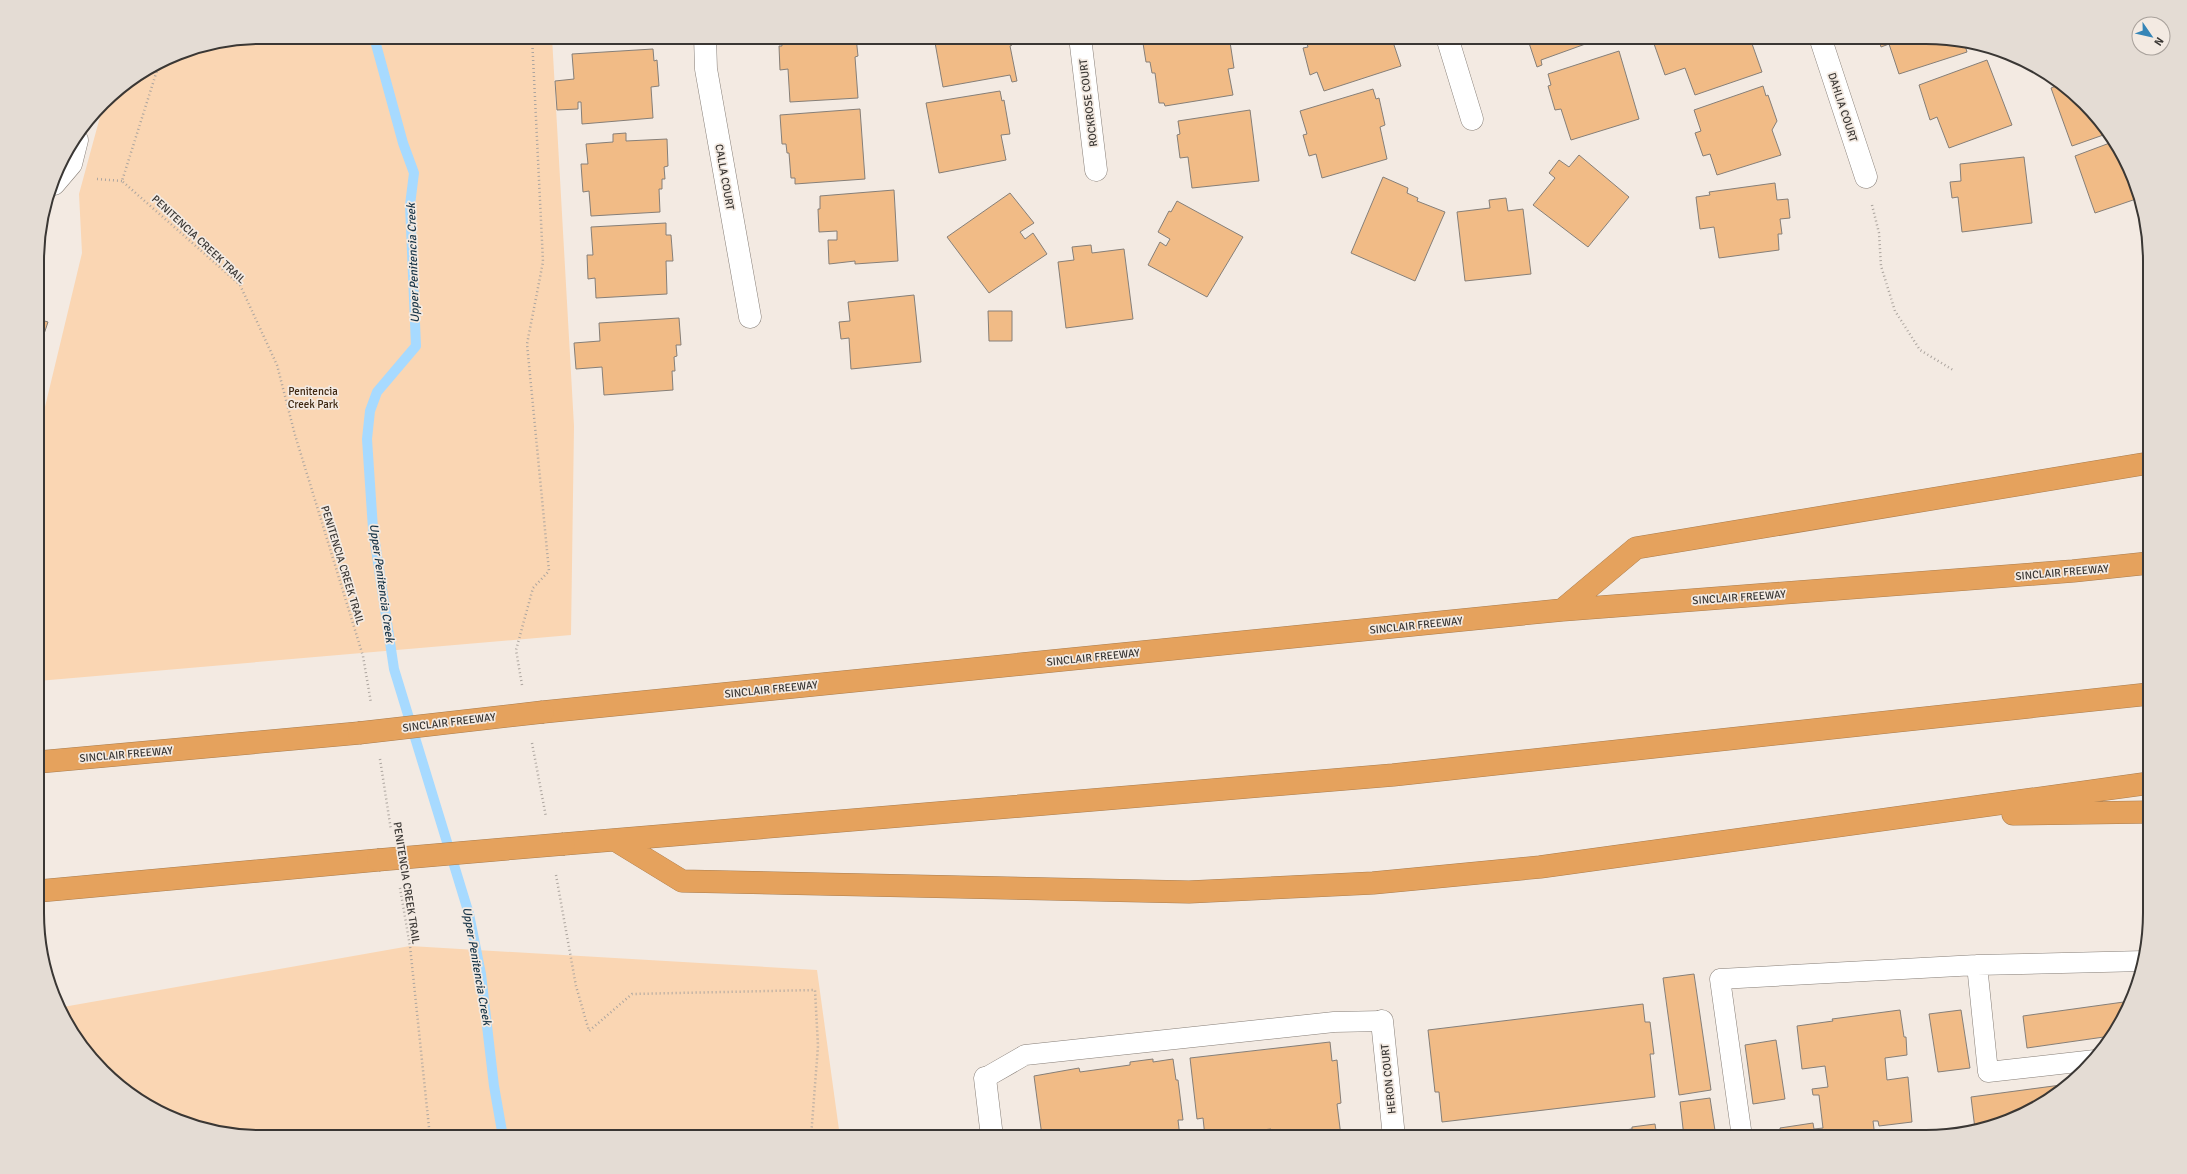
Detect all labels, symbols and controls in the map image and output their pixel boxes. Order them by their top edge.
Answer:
north arrow [2131,16,2171,56]
text: N [2151,35,2166,48]
street label: ROCKROSE COURT [1077,58,1100,148]
street label: DAHLIA COURT [1825,71,1860,144]
street label: CALLA COURT [712,143,737,212]
street label: PENITENCIA CREEK TRAIL [149,192,249,287]
water label: Upper Penitencia Creek [404,202,423,323]
park label: Penitencia Creek Park [288,385,339,411]
street label: PENITENCIA CREEK TRAIL [318,504,367,626]
water label: Upper Penitencia Creek [366,523,397,644]
street label: SINCLAIR FREEWAY [2015,562,2110,583]
street label: SINCLAIR FREEWAY [1692,588,1787,607]
street label: SINCLAIR FREEWAY [1369,614,1464,637]
street label: SINCLAIR FREEWAY [1046,646,1141,669]
street label: SINCLAIR FREEWAY [724,678,819,701]
street label: SINCLAIR FREEWAY [402,710,497,735]
street label: SINCLAIR FREEWAY [79,744,174,765]
street label: PENITENCIA CREEK TRAIL [390,821,423,945]
water label: Upper Penitencia Creek [459,906,494,1027]
street label: HERON COURT [1378,1043,1399,1115]

